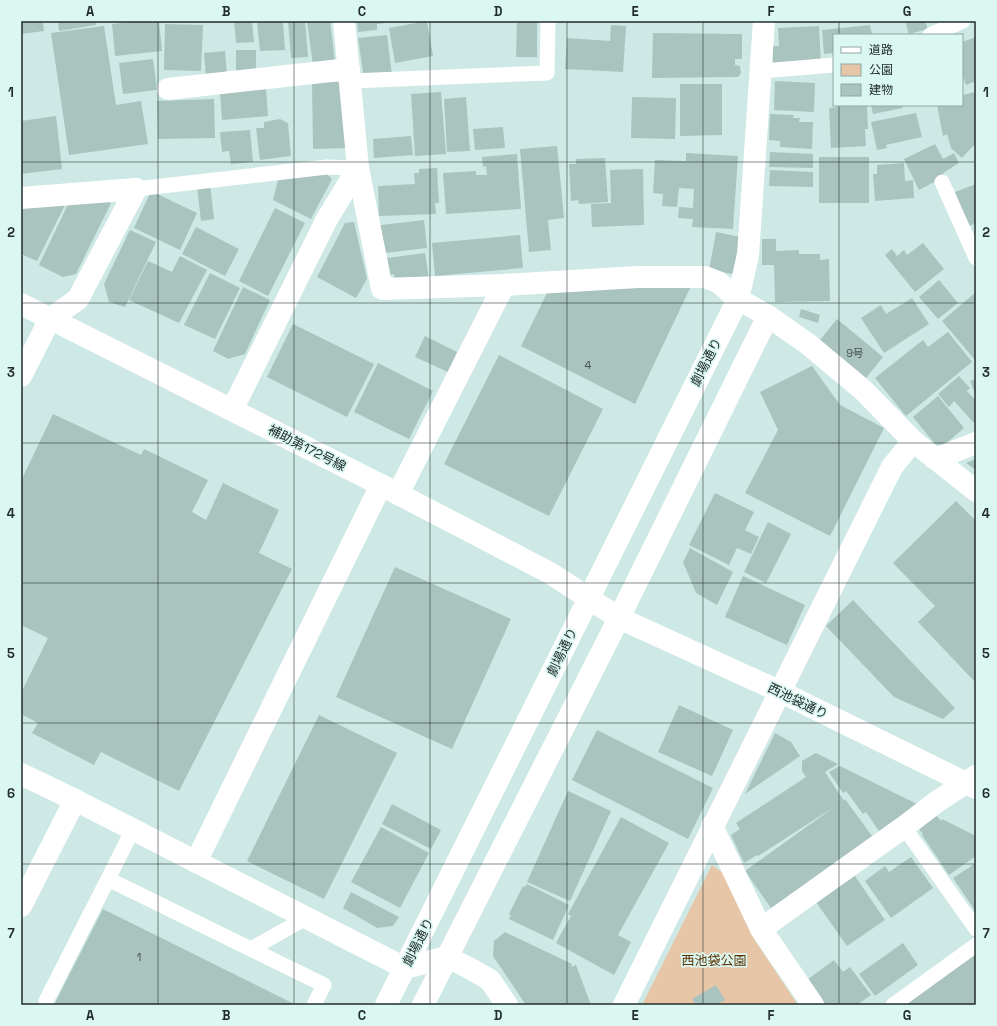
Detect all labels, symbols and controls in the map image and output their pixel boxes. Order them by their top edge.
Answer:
text: A [86,3,95,20]
text: B [222,3,231,20]
text: C [358,3,366,20]
text: D [494,3,503,20]
text: E [631,3,639,20]
text: F [768,3,775,20]
text: G [903,3,911,20]
legend [833,34,963,106]
text: 道路 [869,42,893,58]
text: 公園 [869,62,893,78]
text: 建物 [869,82,893,98]
text: 1 [8,84,14,101]
text: 1 [983,84,989,101]
text: 2 [7,224,15,241]
text: 2 [982,224,990,241]
street label: 劇場通り [687,335,725,389]
house number: 9号 [846,346,864,360]
house number: 4 [585,358,592,372]
text: 3 [7,364,15,381]
text: 3 [982,364,990,381]
street label: 補助第172号線 [265,421,349,475]
text: 4 [7,505,15,522]
text: 4 [982,505,990,522]
street label: 劇場通り [543,625,581,679]
text: 5 [7,645,15,662]
text: 5 [982,645,990,662]
street label: 西池袋通り [765,679,831,723]
text: 6 [7,785,15,802]
text: 6 [982,785,990,802]
street label: 劇場通り [399,915,437,969]
text: 7 [7,925,15,942]
text: 7 [982,925,990,942]
house number: 1 [137,950,141,964]
park label: 西池袋公園 [681,952,747,969]
text: A [86,1007,95,1024]
text: B [222,1007,231,1024]
text: C [358,1007,366,1024]
text: D [494,1007,503,1024]
text: E [631,1007,639,1024]
text: F [768,1007,775,1024]
text: G [903,1007,911,1024]

